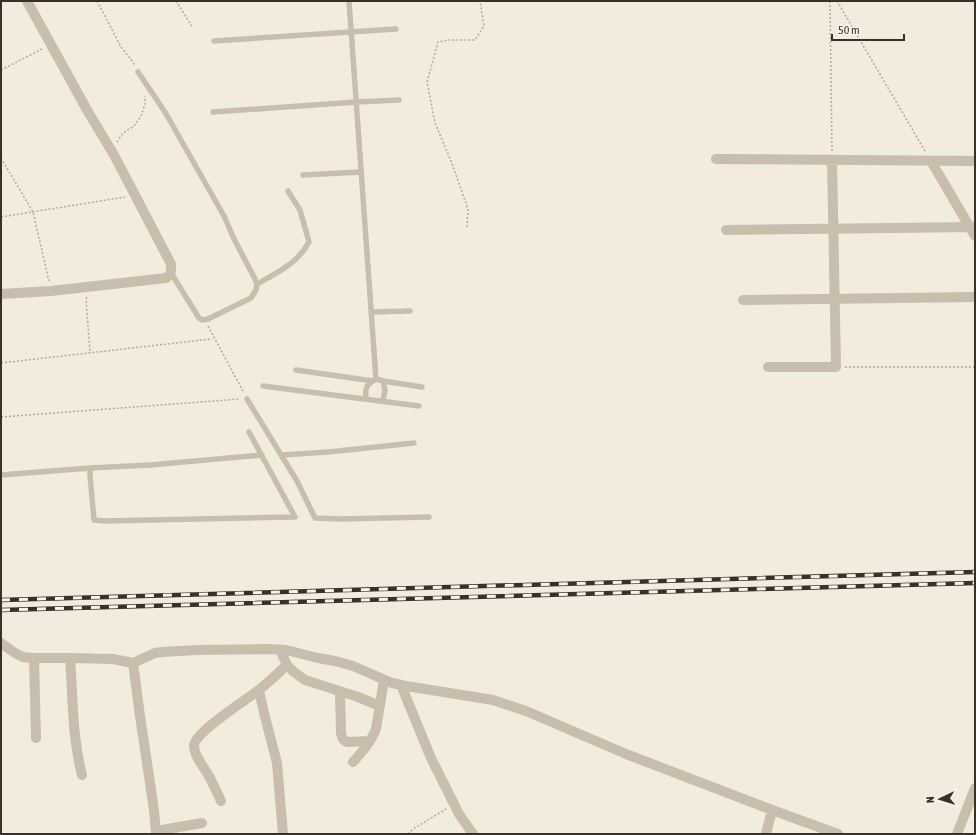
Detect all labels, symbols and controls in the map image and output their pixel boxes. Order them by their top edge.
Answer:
scale bar [832,16,904,42]
text: 50 m [838,23,860,37]
north arrow [920,779,960,819]
text: N [924,796,936,803]

